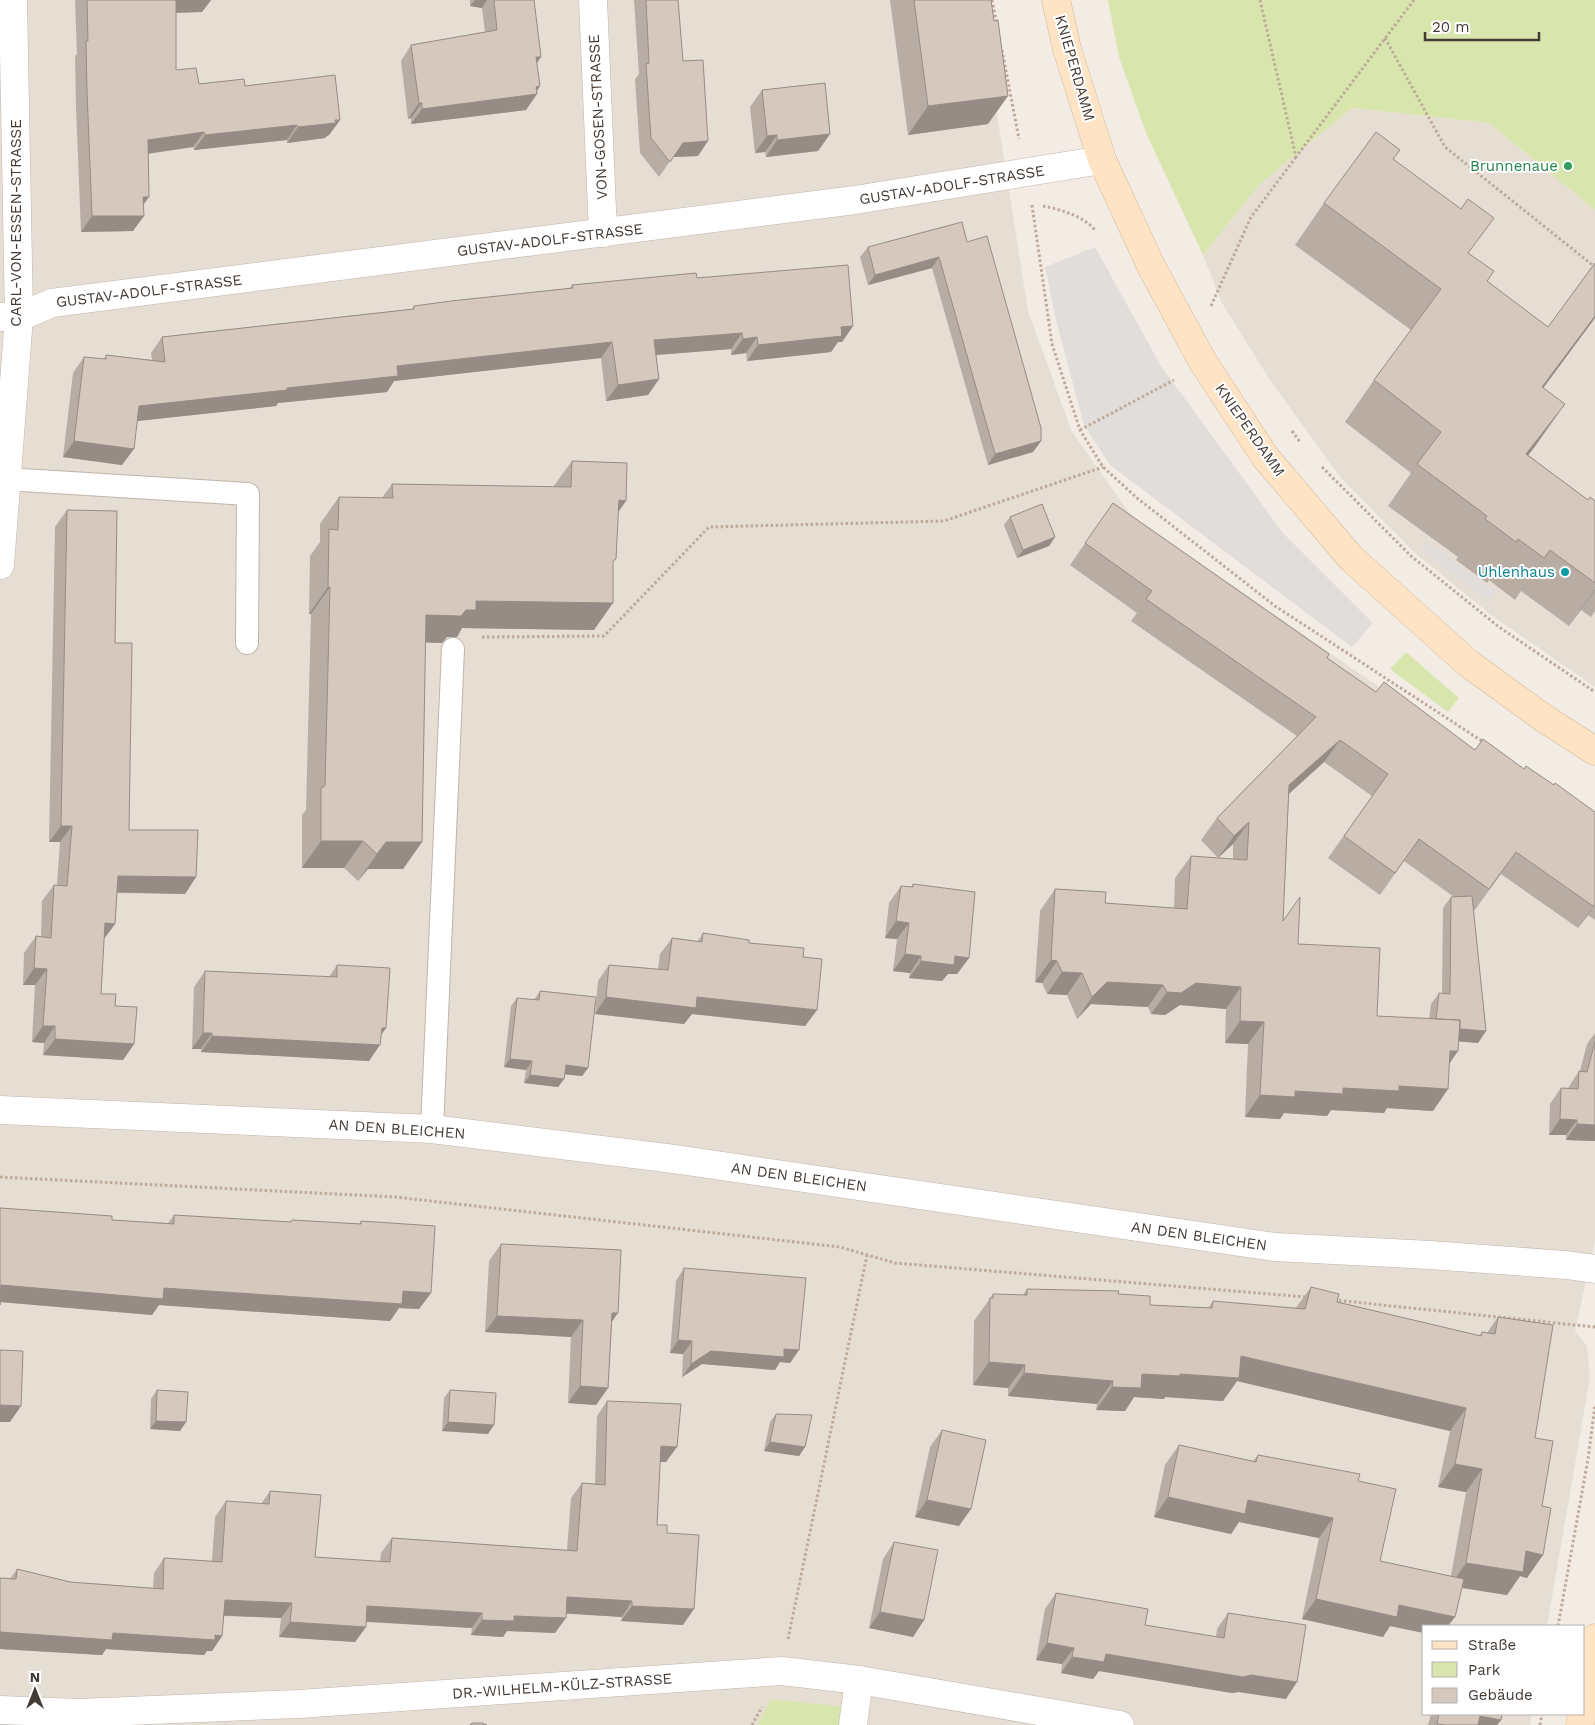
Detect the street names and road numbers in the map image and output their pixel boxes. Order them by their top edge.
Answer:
street label: KNIEPERDAMM [1051,13,1099,123]
street label: VON-GOSEN-STRASSE [585,34,611,200]
street label: CARL-VON-ESSEN-STRASSE [7,119,25,327]
street label: GUSTAV-ADOLF-STRASSE [858,161,1046,209]
street label: GUSTAV-ADOLF-STRASSE [456,220,644,260]
street label: GUSTAV-ADOLF-STRASSE [55,271,243,311]
street label: KNIEPERDAMM [1211,380,1289,480]
street label: AN DEN BLEICHEN [328,1115,466,1143]
street label: AN DEN BLEICHEN [730,1159,868,1195]
street label: AN DEN BLEICHEN [1130,1218,1268,1254]
street label: DR.-WILHELM-KÜLZ-STRASSE [451,1669,673,1703]

